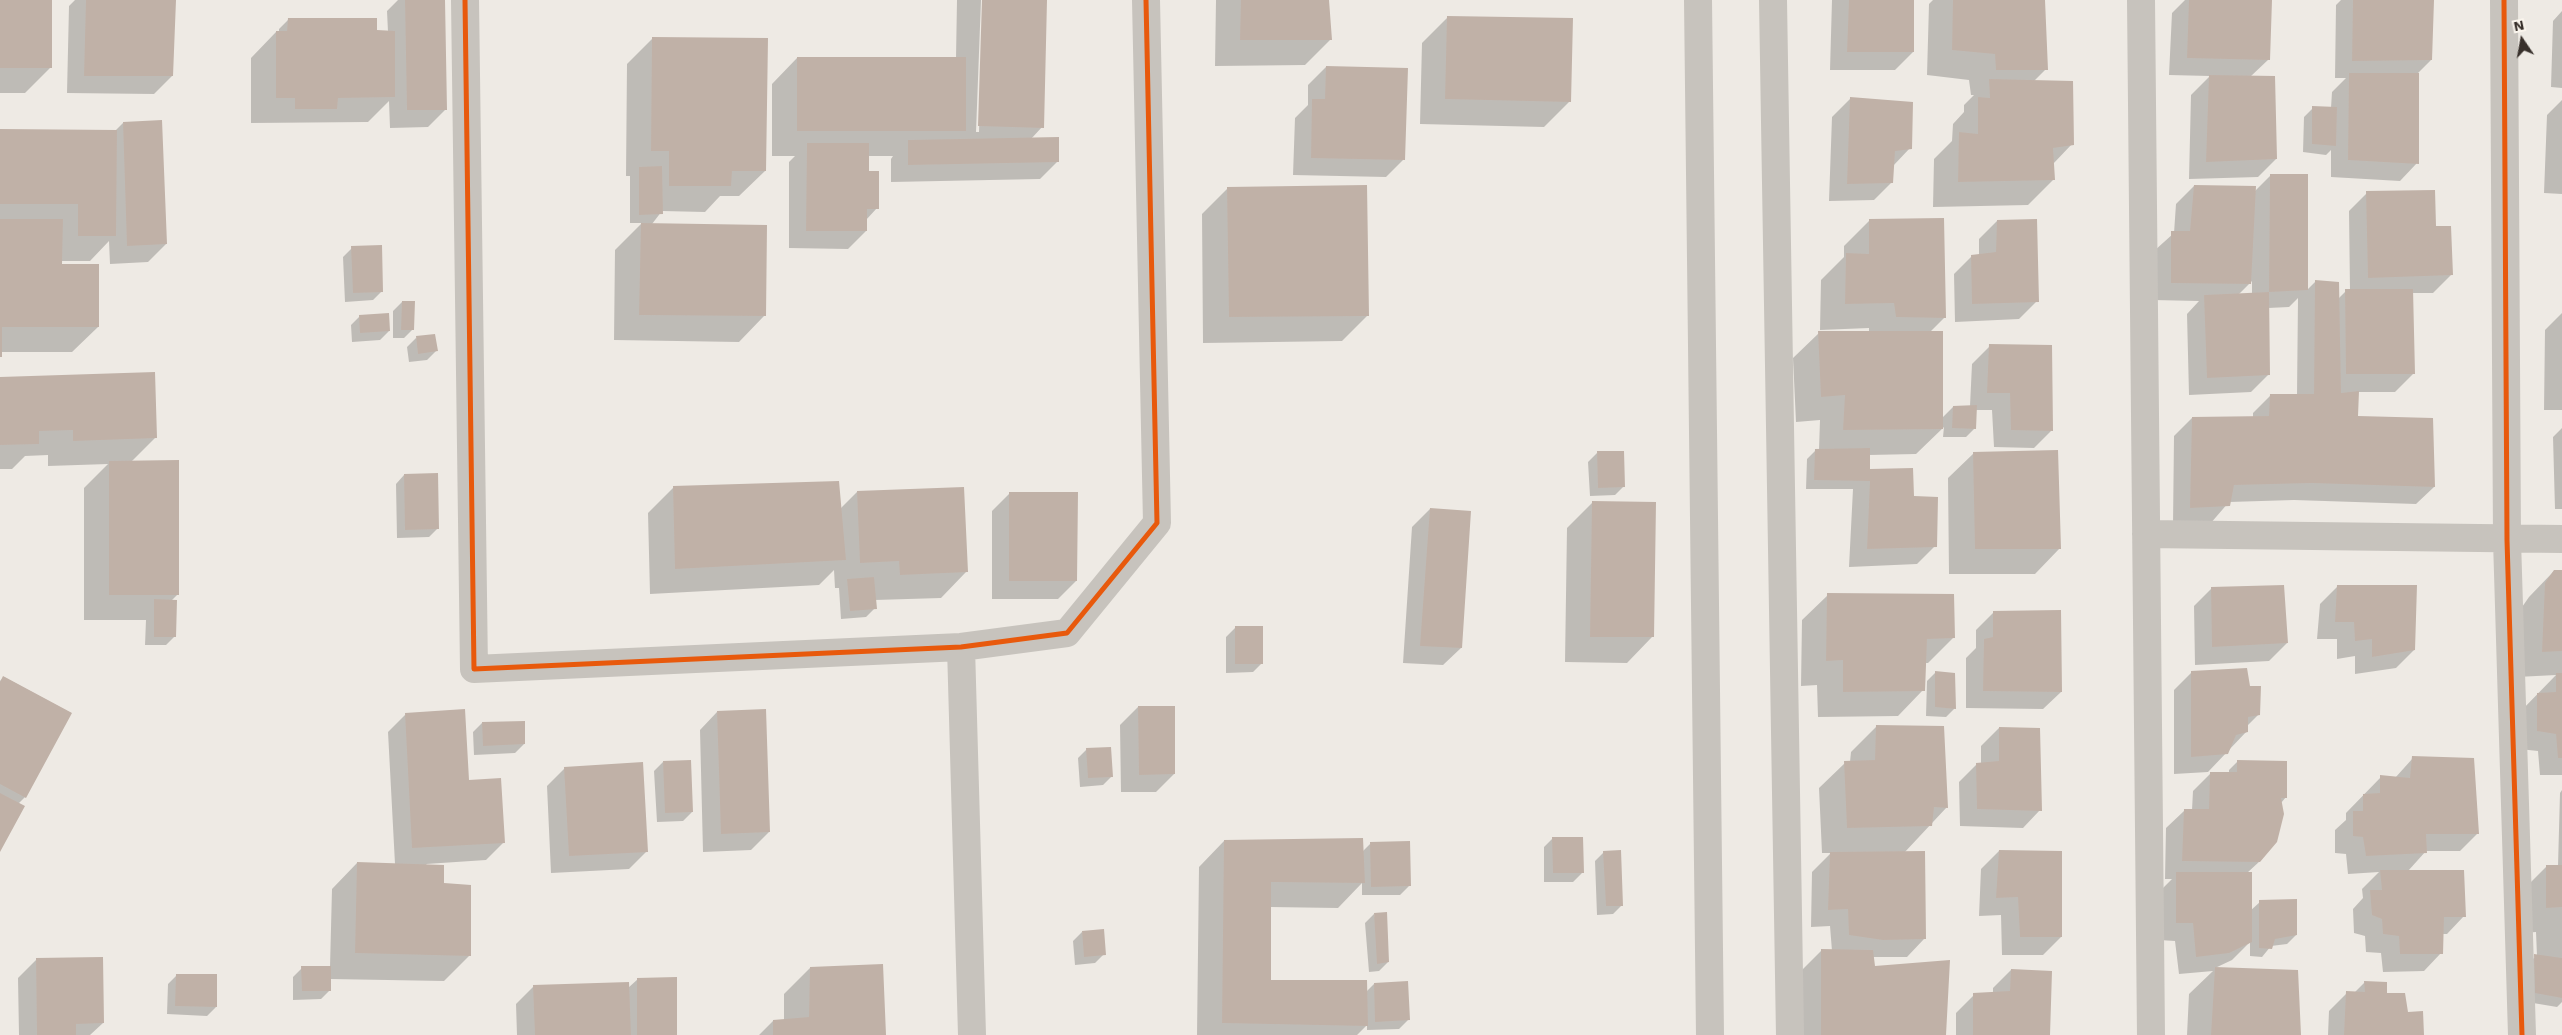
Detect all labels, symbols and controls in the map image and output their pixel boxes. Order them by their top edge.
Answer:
north arrow [2497,15,2547,65]
text: N [2512,16,2526,34]

